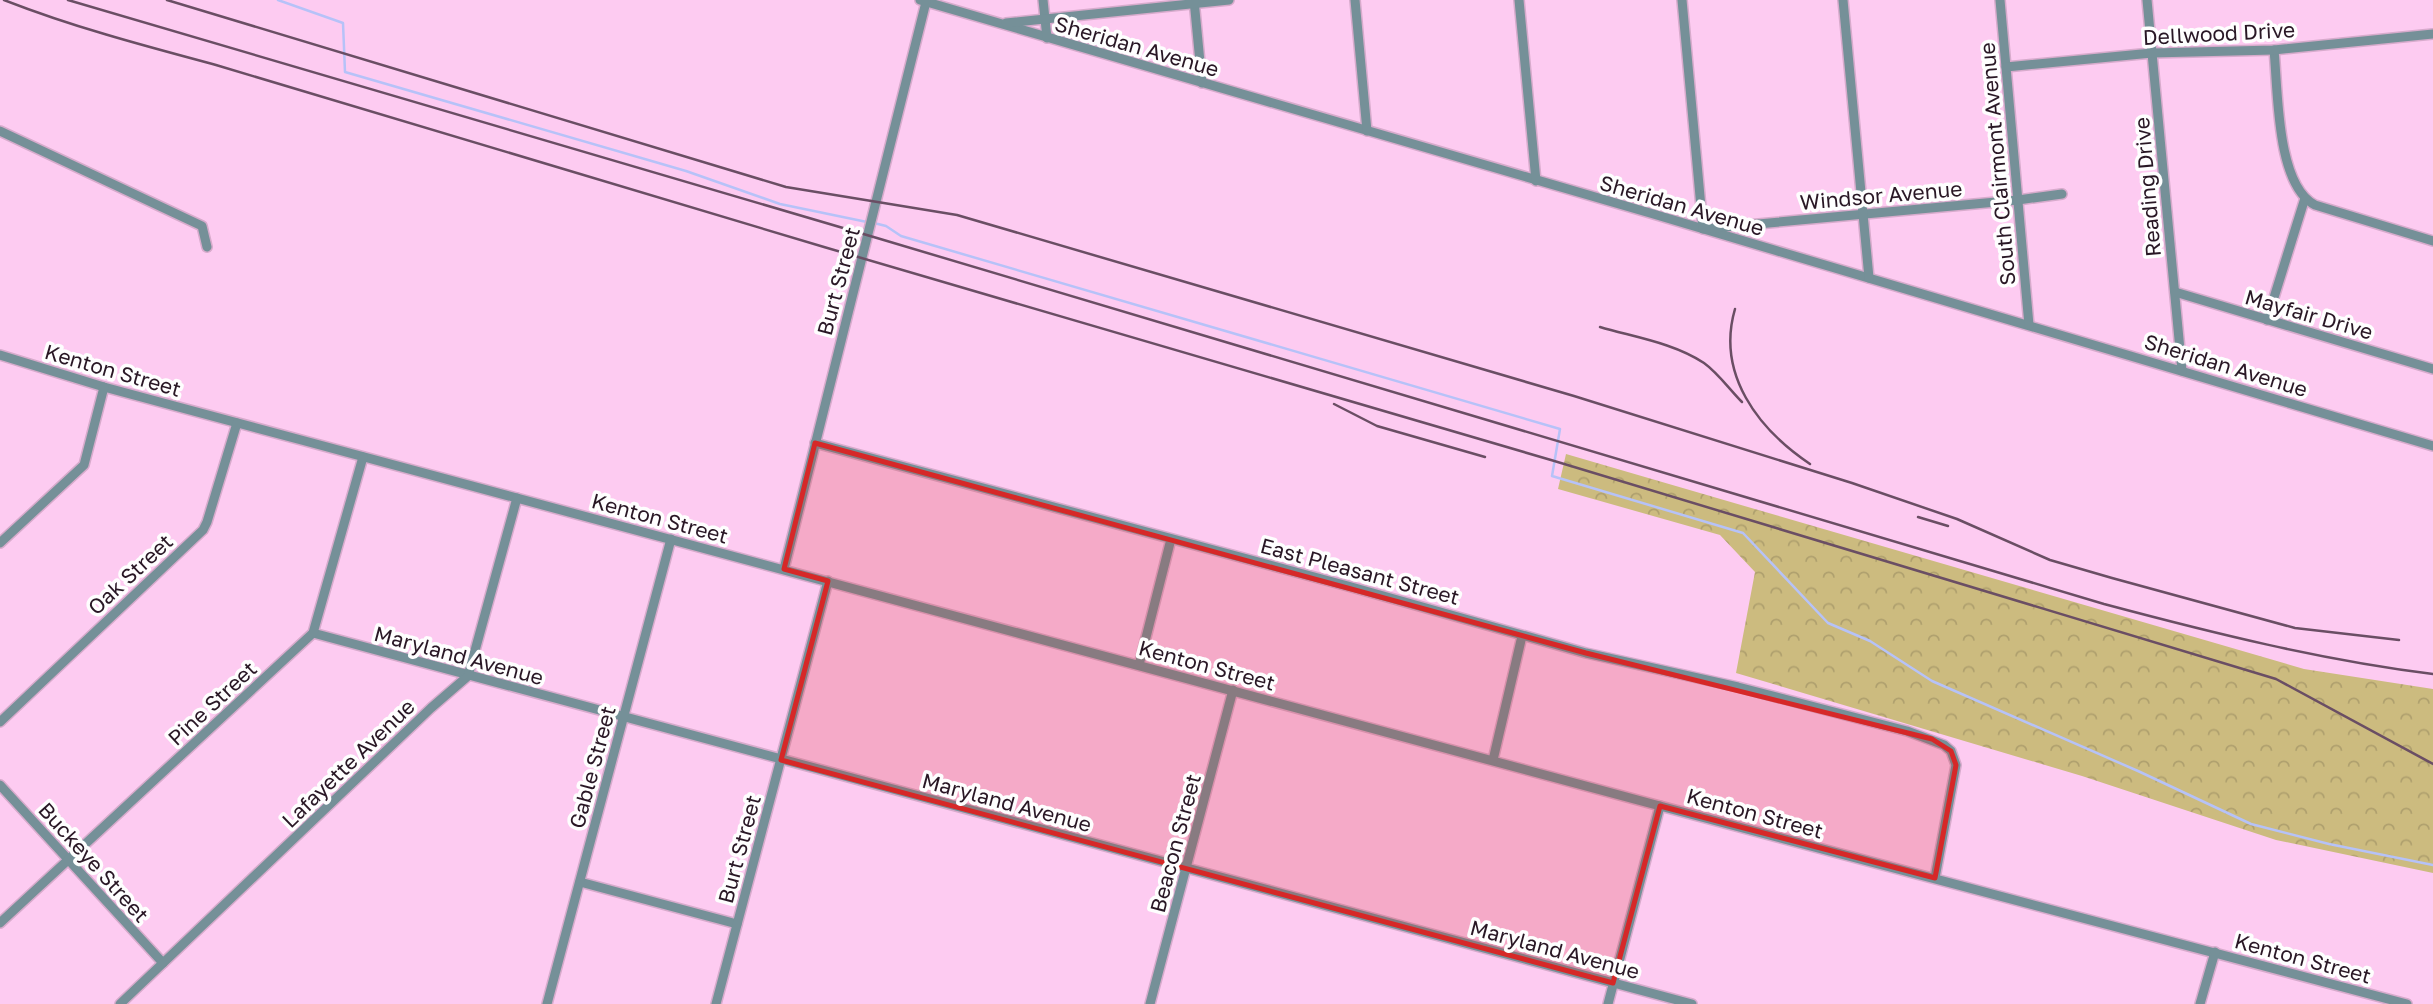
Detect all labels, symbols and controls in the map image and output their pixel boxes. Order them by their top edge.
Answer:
street label: Sheridan Avenue [1052,10,1222,82]
street label: Dellwood Drive [2142,16,2296,50]
street label: South Clairmont Avenue [1973,41,2021,287]
street label: Reading Drive [2128,116,2166,258]
street label: Sheridan Avenue [1597,169,1767,241]
street label: Windsor Avenue [1799,175,1963,215]
street label: Burt Street [811,224,865,338]
street label: Mayfair Drive [2242,283,2376,345]
street label: Sheridan Avenue [2141,328,2311,402]
street label: Kenton Street [42,338,184,402]
street label: Kenton Street [589,487,731,549]
street label: Oak Street [82,528,178,620]
street label: East Pleasant Street [1258,532,1462,610]
street label: Maryland Avenue [371,620,547,690]
street label: Kenton Street [1136,634,1278,696]
street label: Pine Street [162,655,262,751]
street label: Lafayette Avenue [276,693,420,833]
street label: Gable Street [563,703,621,831]
street label: Maryland Avenue [919,767,1095,837]
street label: Beacon Street [1144,771,1206,915]
street label: Kenton Street [1684,782,1826,844]
street label: Burt Street [712,792,766,906]
street label: Buckeye Street [33,797,155,927]
street label: Maryland Avenue [1467,914,1643,984]
street label: Kenton Street [2232,927,2374,989]

